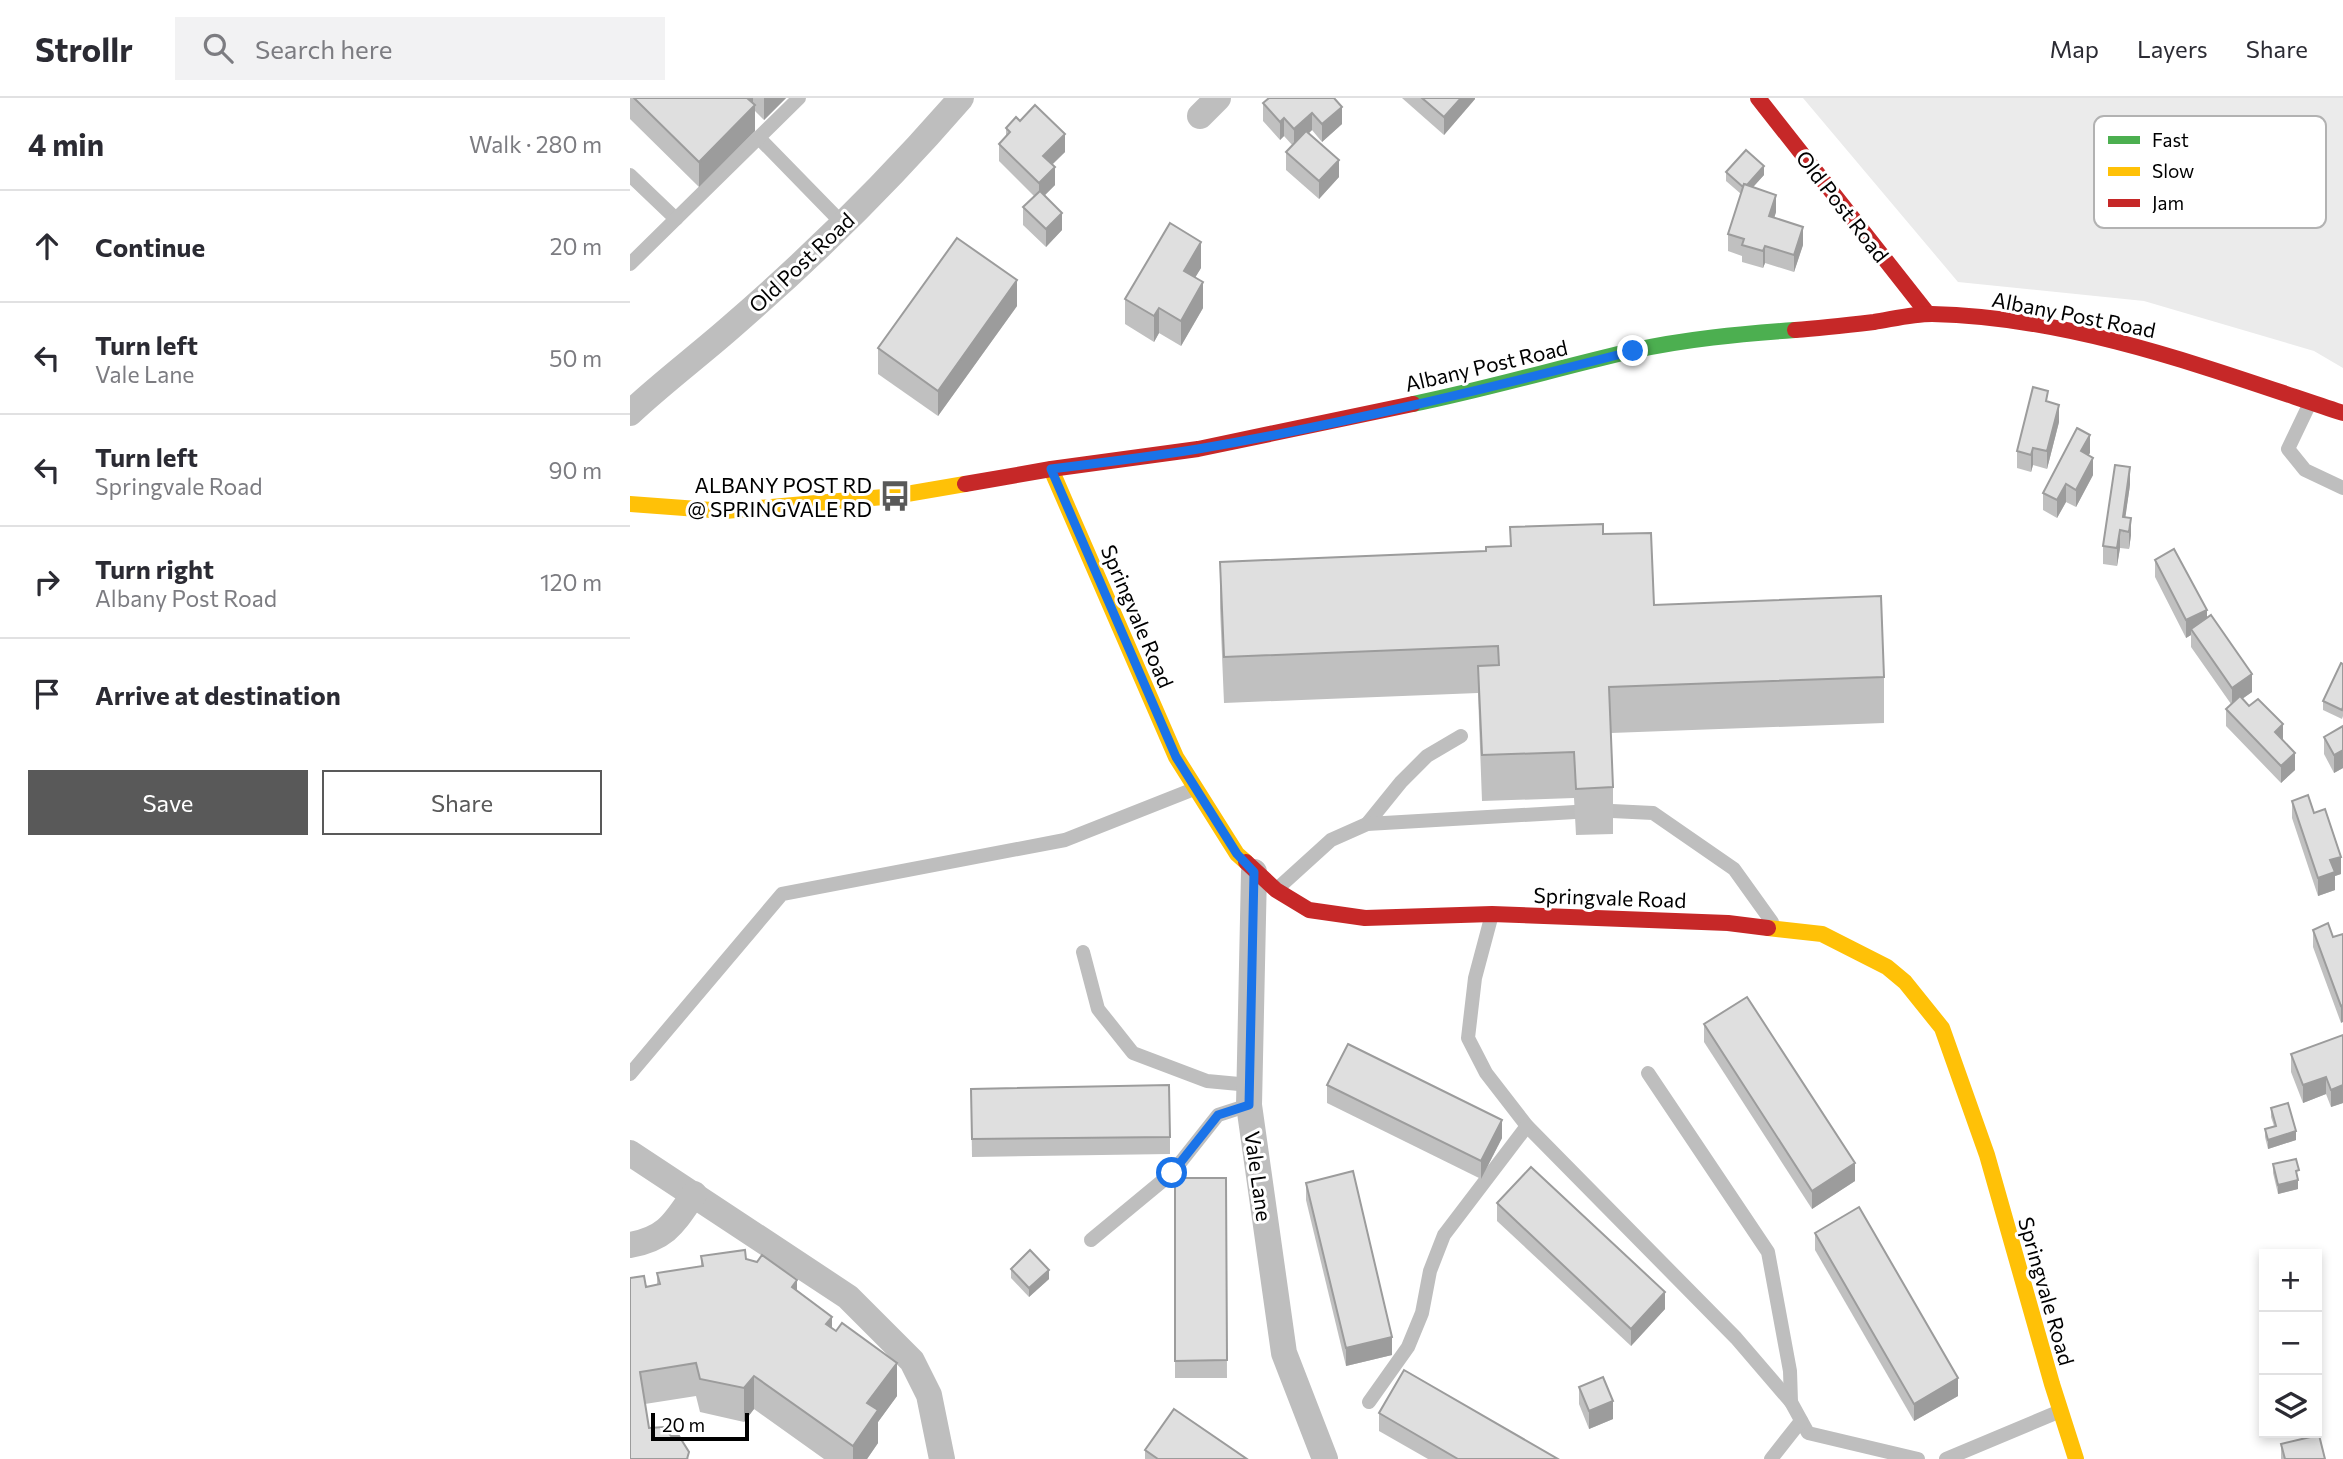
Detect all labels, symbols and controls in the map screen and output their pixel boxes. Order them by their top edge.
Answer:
search box [175,17,665,80]
text: Strollr [35,28,133,69]
icon: search [199,29,237,67]
text: Search here [255,33,392,64]
text: Map [2050,34,2099,63]
text: Layers [2137,34,2208,63]
text: Share [2246,34,2308,63]
legend [2094,116,2326,228]
text: 4 min [28,125,104,162]
text: Fast [2152,128,2189,151]
text: Walk · 280 m [469,130,602,158]
street label: Old Post Road [1792,145,1894,267]
text: Slow [2152,159,2194,182]
text: Jam [2152,191,2184,214]
street label: Old Post Road [743,207,859,317]
icon: ahead [28,227,66,265]
text: Continue [95,231,205,262]
text: 20 m [550,232,602,260]
street label: Albany Post Road [1990,286,2158,342]
text: Turn left [95,329,198,360]
street label: Albany Post Road [1402,334,1570,396]
route end [1617,335,1648,366]
icon: left [28,339,66,377]
text: 50 m [549,344,602,372]
text: Vale Lane [95,360,195,388]
text: Turn left [95,441,198,472]
icon: left [28,451,66,489]
text: 90 m [549,456,602,484]
text: Springvale Road [95,472,263,500]
place label: ALBANY POST RD @ SPRINGVALE RD [687,472,872,521]
bus stop icon: ALBANY POST RD @ SPRINGVALE RD [878,479,912,513]
street label: Springvale Road [1097,541,1179,691]
text: Turn right [95,553,214,584]
icon: right [28,563,66,601]
text: 120 m [540,568,602,596]
text: Albany Post Road [95,584,277,612]
icon: arrive [28,675,66,713]
text: Arrive at destination [95,679,341,710]
button: Save [28,770,308,835]
button: Share [322,770,602,835]
street label: Springvale Road [1533,882,1687,912]
street label: Vale Lane [1240,1129,1278,1223]
route start [1156,1157,1187,1188]
street label: Springvale Road [2014,1214,2080,1368]
map controls [2259,1249,2322,1438]
button: + [2259,1249,2322,1312]
button: − [2259,1312,2322,1375]
button: layers [2259,1375,2322,1438]
scale bar [651,1410,749,1442]
text: 20 m [662,1413,705,1436]

